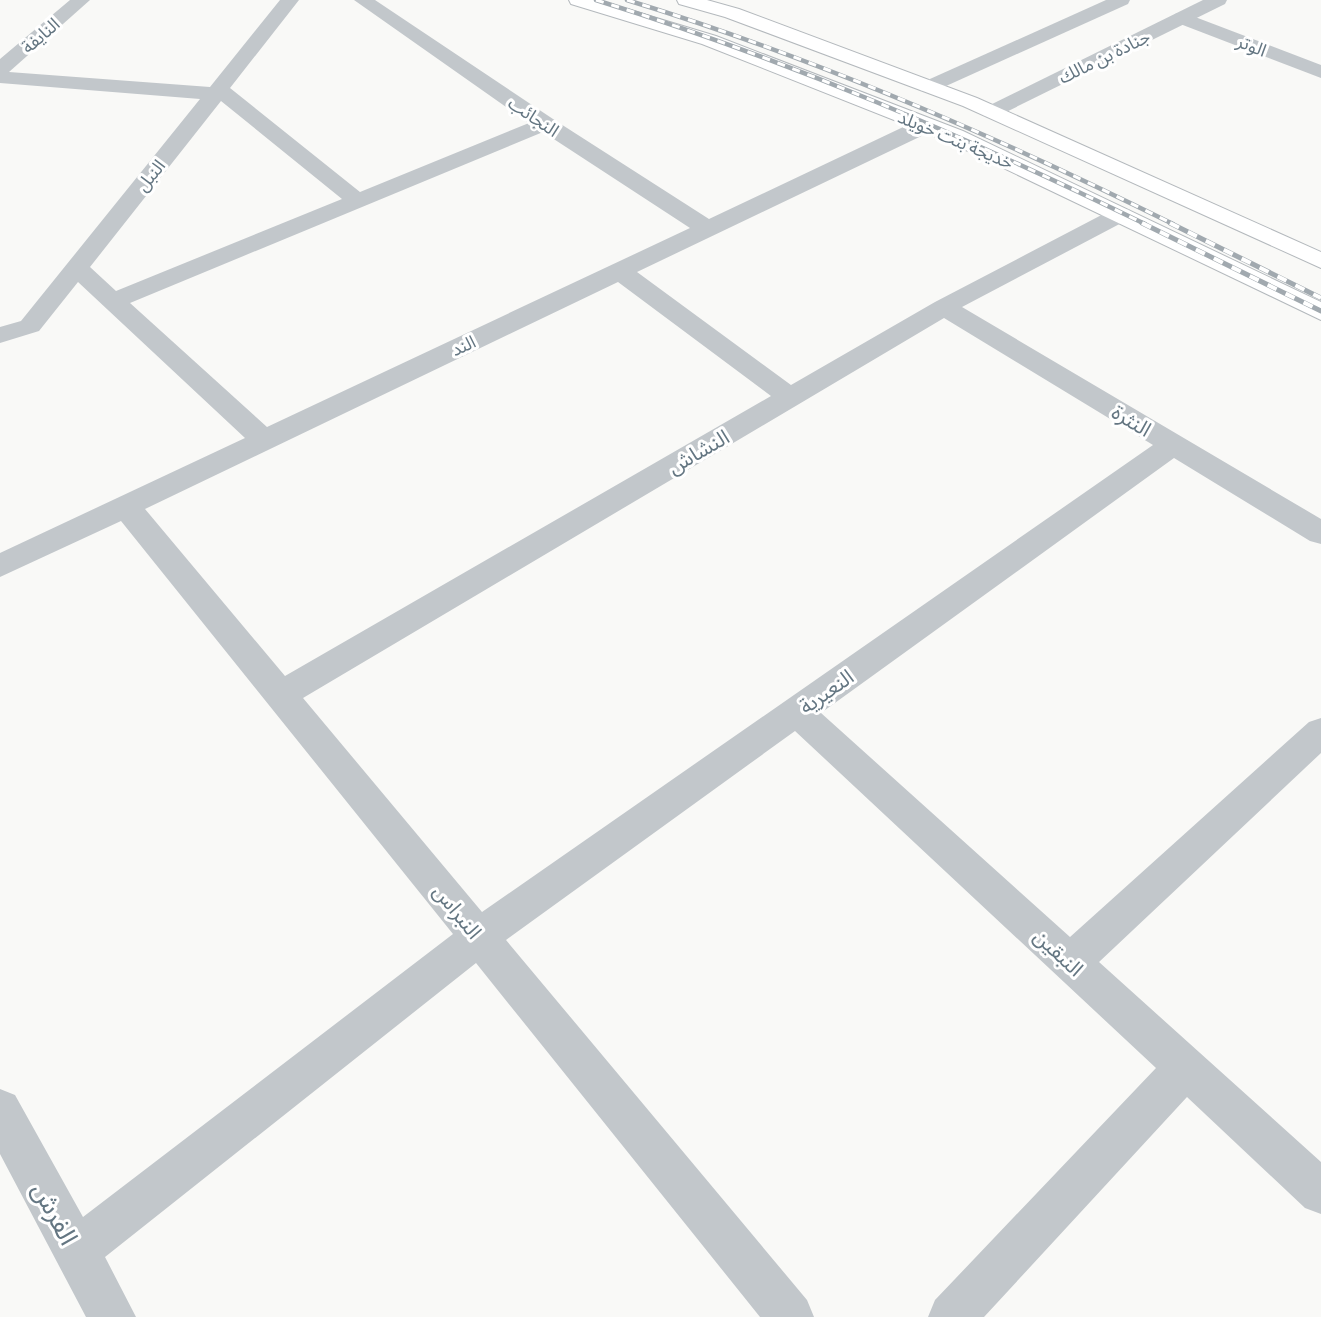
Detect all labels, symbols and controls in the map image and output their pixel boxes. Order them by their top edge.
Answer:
street label: النايفة [16,12,64,58]
street label: جنادة بن مالك [1054,24,1154,88]
street label: الوتر [1233,28,1270,62]
street label: النجائب [504,90,564,142]
street label: خديجة بنت خويلد [895,104,1017,174]
street label: النبل [130,154,170,196]
street label: الند [447,329,479,361]
street label: النثرة [1107,397,1157,443]
street label: النشاش [662,422,734,480]
street label: النعيرية [793,662,859,720]
street label: النبراس [427,878,489,944]
street label: النبقين [1028,922,1090,982]
street label: الفرش [24,1175,88,1251]

